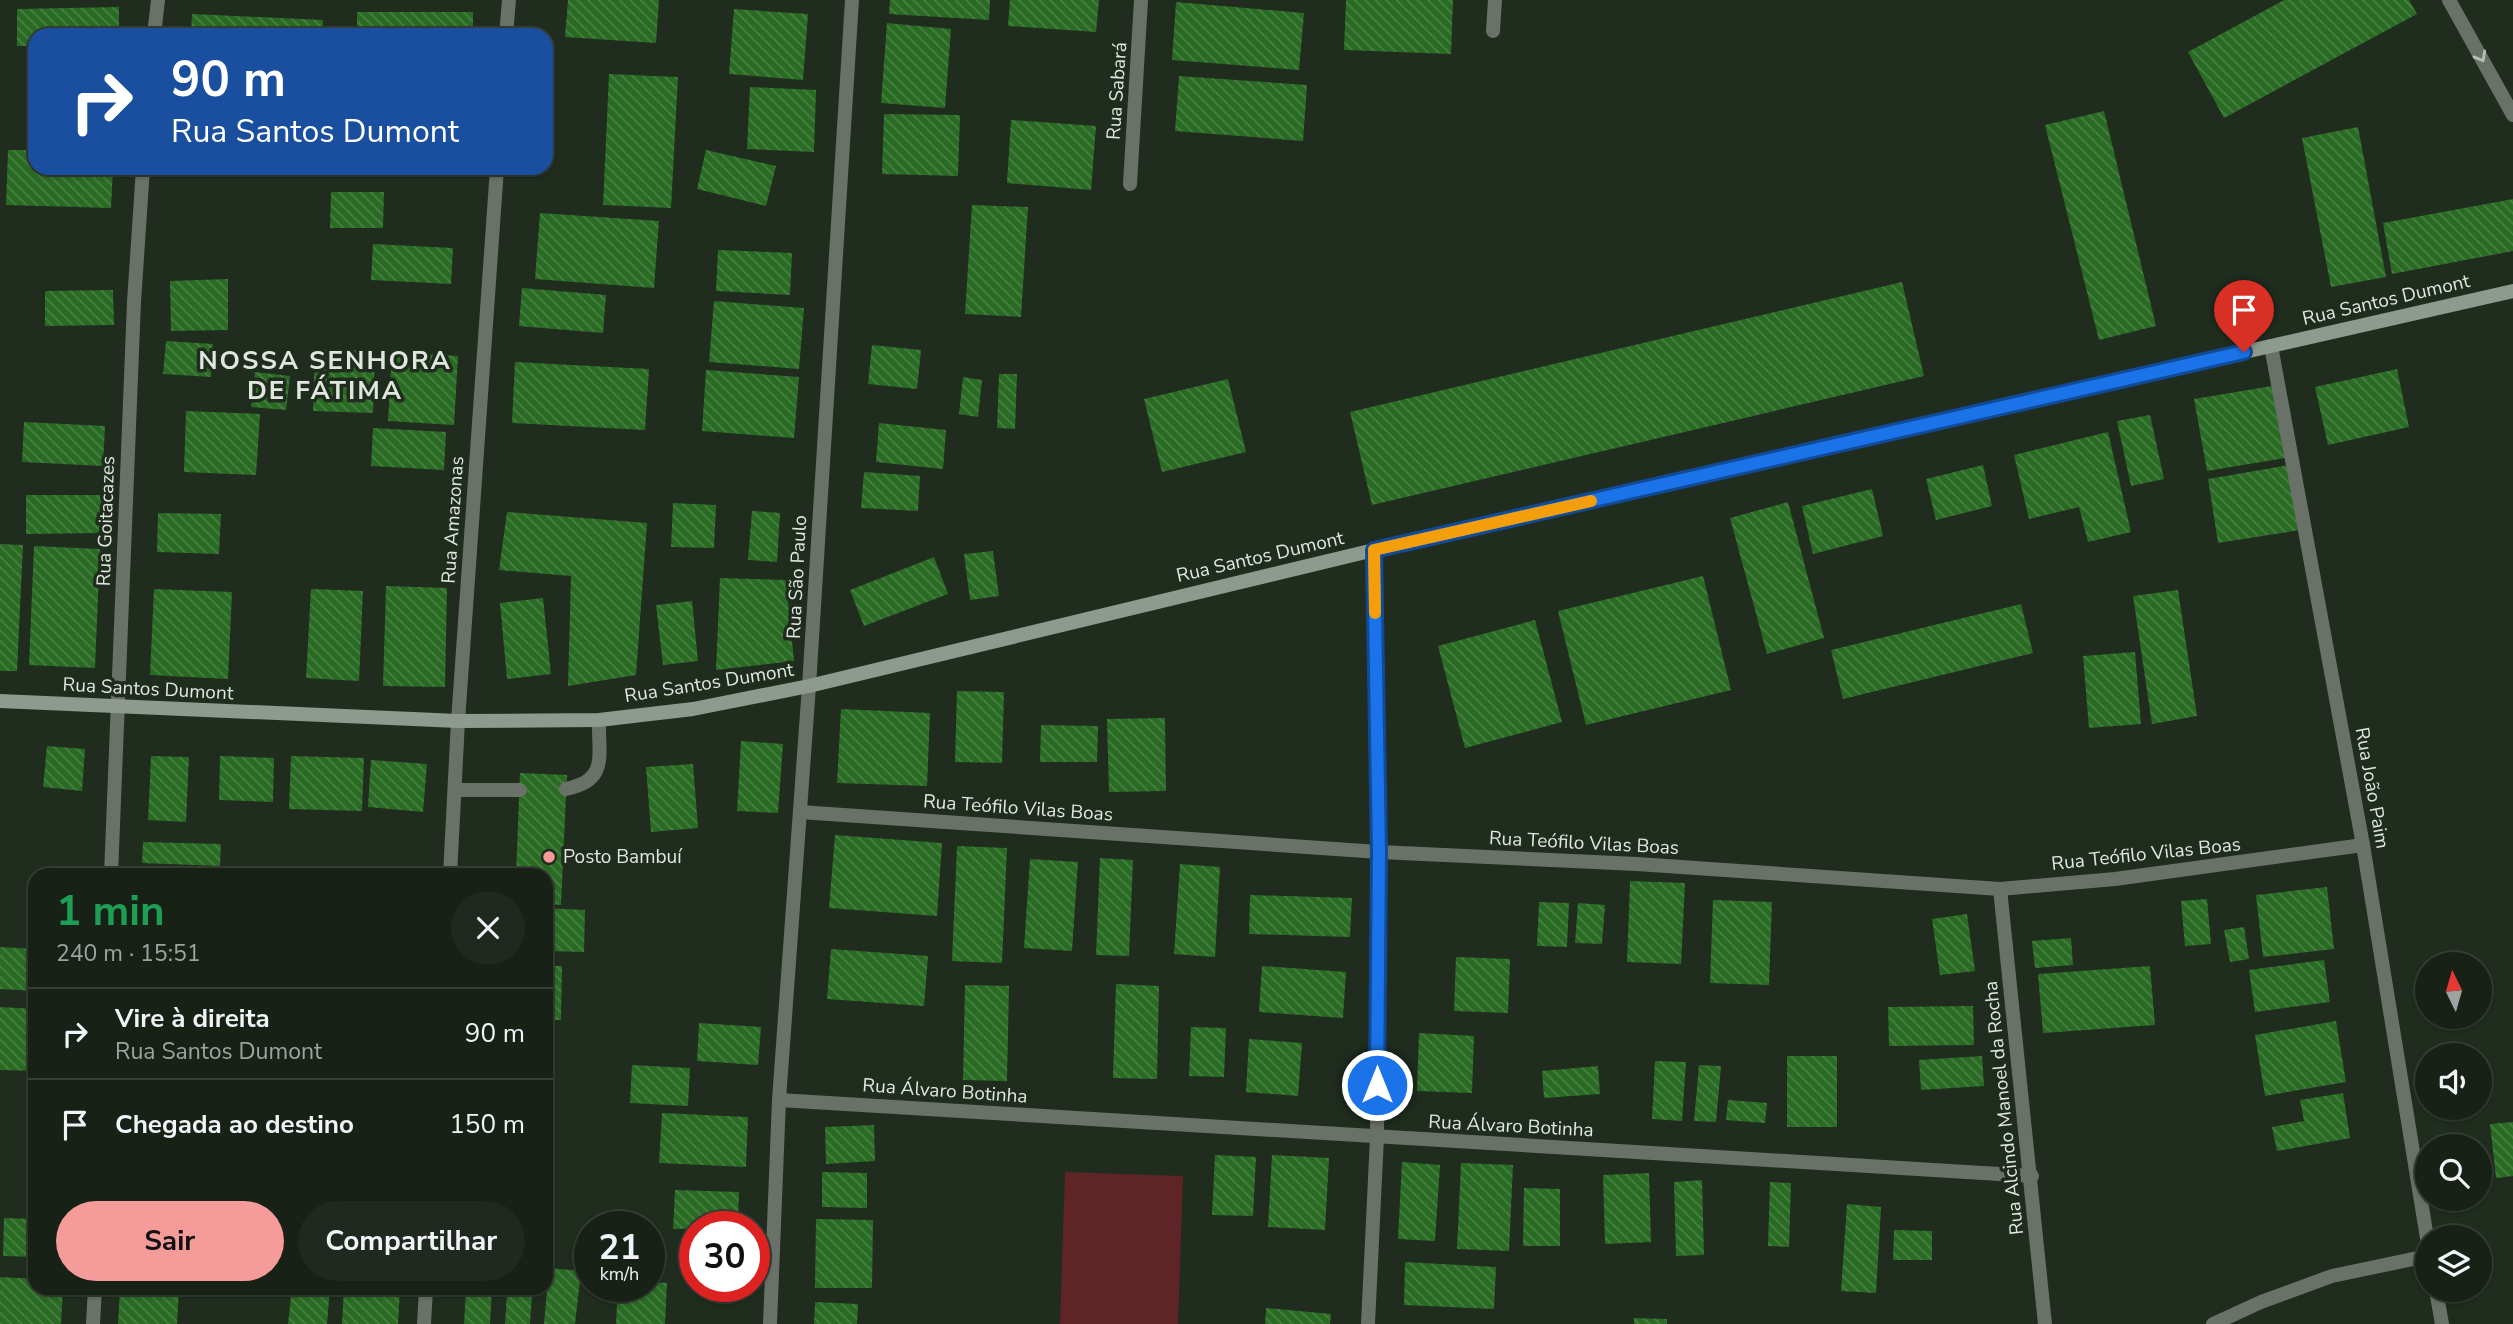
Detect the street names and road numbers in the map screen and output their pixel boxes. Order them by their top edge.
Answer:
street label: Rua Sabará [1101,41,1133,141]
street label: Rua Santos Dumont [2300,268,2473,332]
street label: Rua Goitacazes [91,455,121,587]
street label: Rua Amazonas [436,455,470,585]
street label: Rua São Paulo [781,514,813,640]
street label: Rua Santos Dumont [1174,525,1347,589]
street label: Rua Santos Dumont [622,657,796,709]
street label: Rua Santos Dumont [62,672,234,706]
street label: Rua João Paim [2349,725,2395,851]
street label: Rua Teófilo Vilas Boas [922,788,1114,828]
street label: Rua Teófilo Vilas Boas [1488,825,1680,861]
street label: Rua Teófilo Vilas Boas [2050,831,2242,877]
street label: Rua Alcindo Manoel da Rocha [1978,980,2030,1236]
street label: Rua Álvaro Botinha [862,1072,1028,1110]
street label: Rua Álvaro Botinha [1428,1109,1594,1143]

